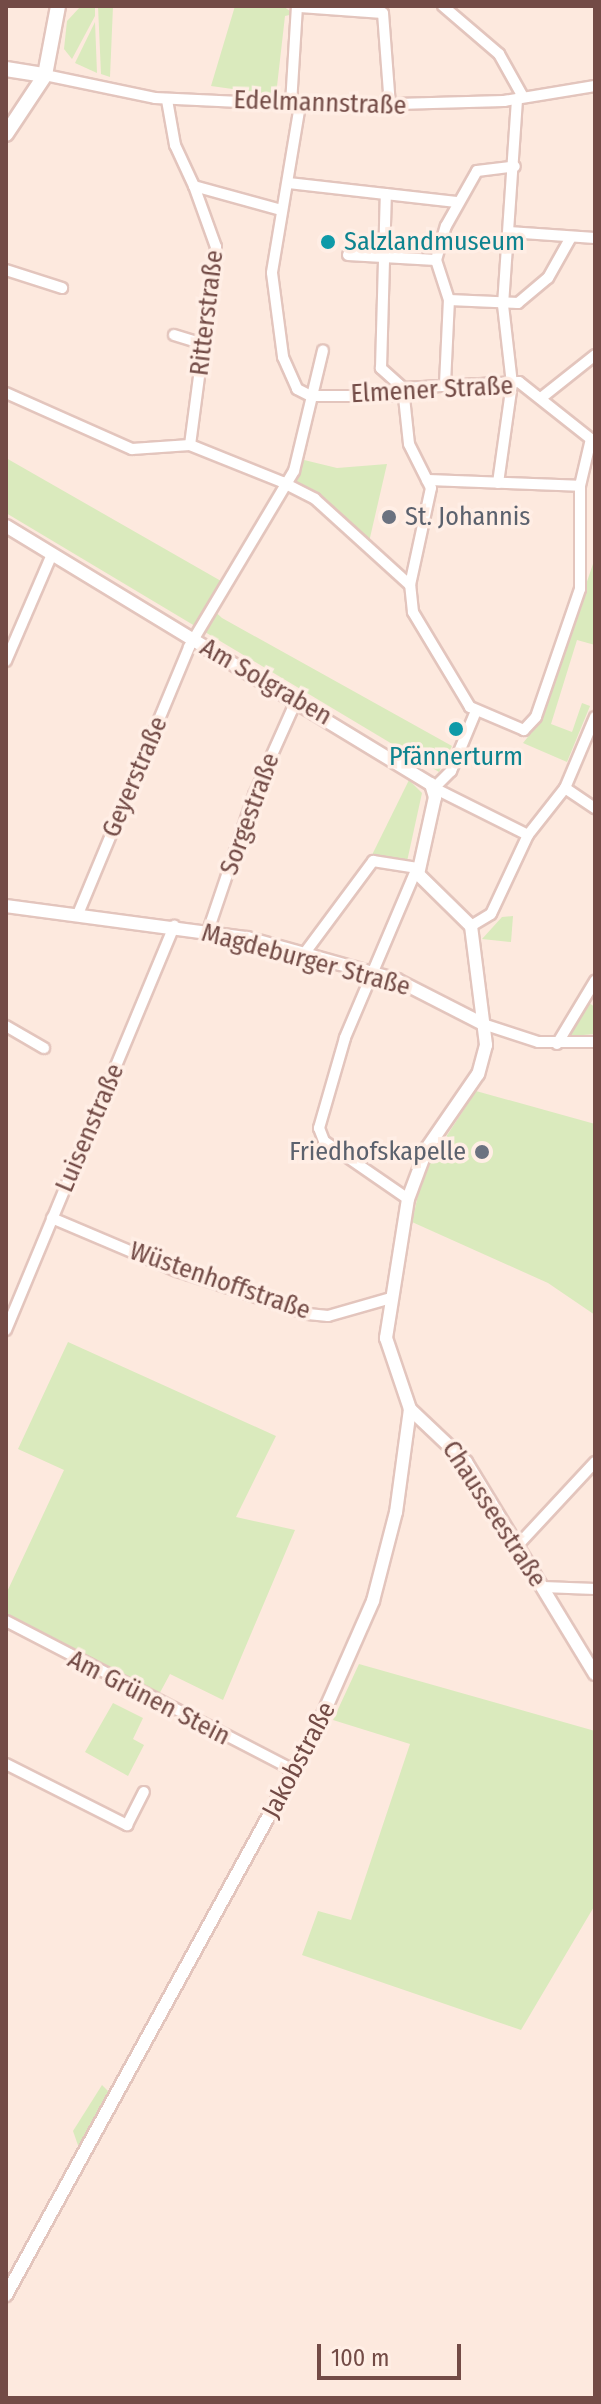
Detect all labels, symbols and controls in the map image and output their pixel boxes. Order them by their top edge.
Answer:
street label: Edelmannstraße [233,84,407,122]
place label: Salzlandmuseum [344,226,525,258]
marker: Salzlandmuseum [319,233,337,251]
street label: Ritterstraße [184,248,230,378]
street label: Elmener Straße [350,370,514,410]
place label: St. Johannis [405,501,530,533]
marker: St. Johannis [380,508,398,526]
street label: Am Solgraben [195,632,337,732]
street label: Geyerstraße [96,712,174,842]
marker: Pfännerturm [447,720,465,738]
place label: Pfännerturm [389,741,523,773]
street label: Sorgestraße [214,749,286,879]
street label: Magdeburger Straße [198,917,414,1003]
street label: Luisenstraße [49,1059,131,1197]
place label: Friedhofskapelle [289,1136,466,1168]
marker: Friedhofskapelle [473,1143,491,1161]
street label: Wüstenhoffstraße [125,1235,315,1327]
street label: Chausseestraße [435,1435,553,1593]
street label: Am Grünen Stein [63,1644,235,1752]
street label: Jakobstraße [256,1697,342,1823]
scale bar [321,2328,465,2378]
text: 100 m [331,2344,389,2372]

